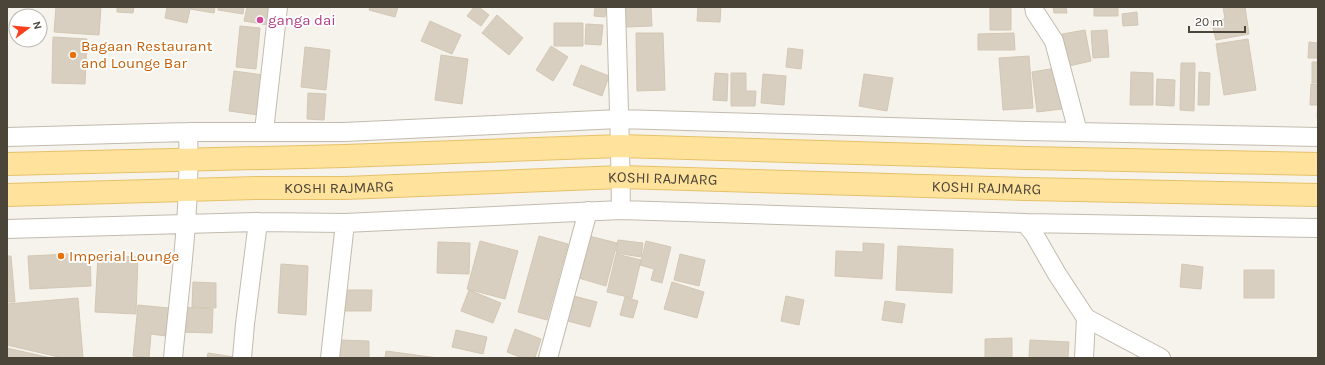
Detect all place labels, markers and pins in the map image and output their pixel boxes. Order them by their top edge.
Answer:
place label: ganga dai [268,11,336,29]
marker: ganga dai [255,15,265,25]
place label: Bagaan Restaurant and Lounge Bar [81,37,213,72]
marker: Bagaan Restaurant and Lounge Bar [68,50,78,60]
place label: Imperial Lounge [69,247,179,265]
marker: Imperial Lounge [56,251,66,261]

